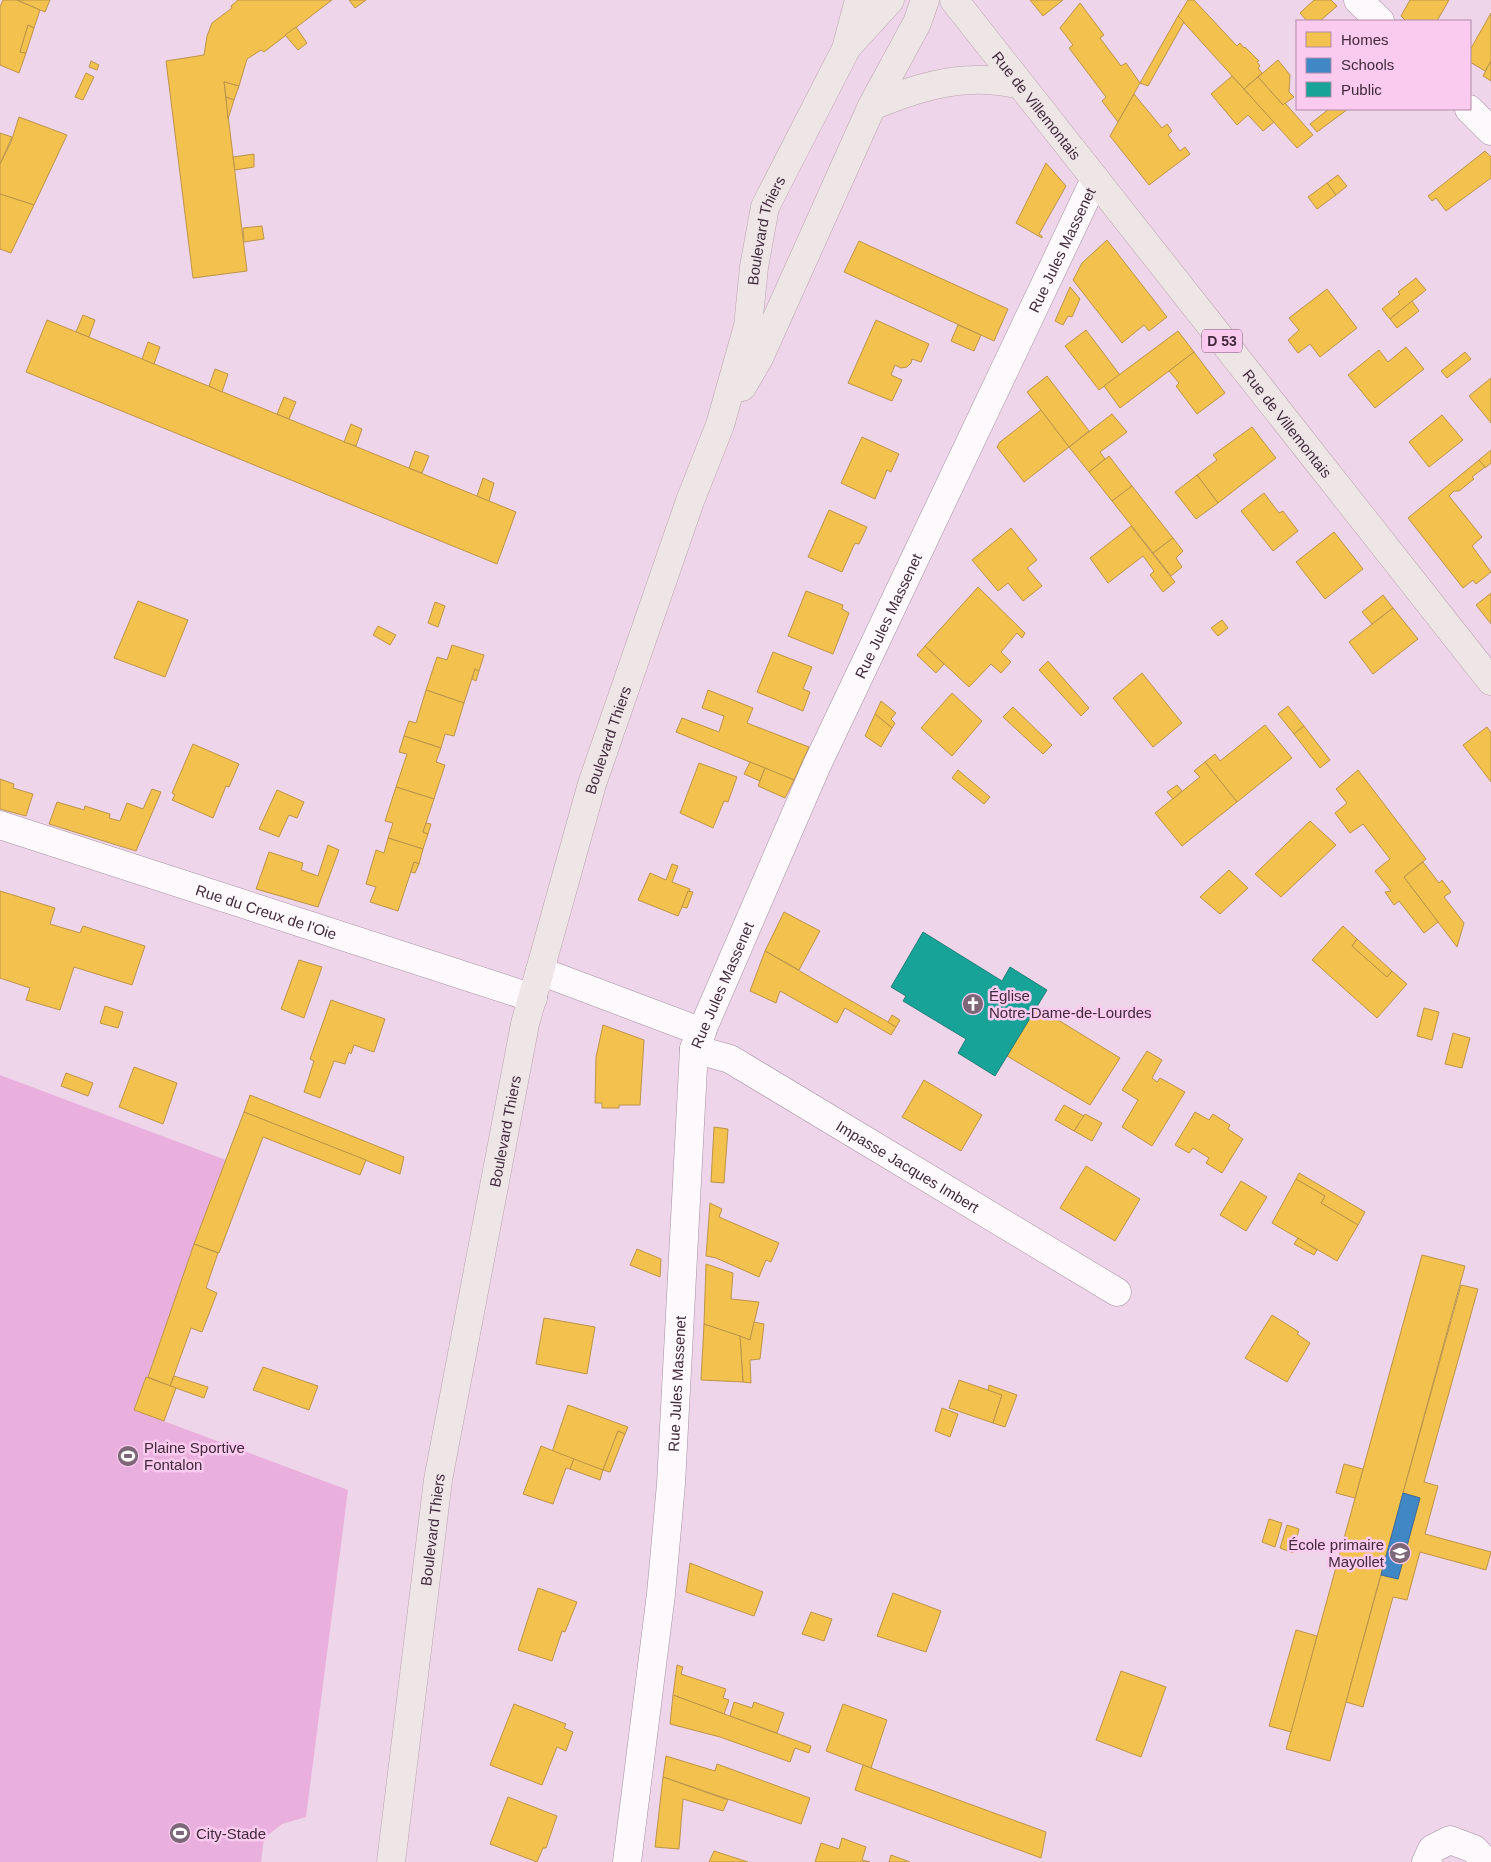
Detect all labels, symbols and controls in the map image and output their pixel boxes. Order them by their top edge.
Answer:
legend [1296,20,1471,110]
text: Homes [1341,31,1389,48]
street label: Rue de Villemontais [989,48,1085,163]
text: Schools [1341,56,1394,73]
text: Public [1341,81,1382,98]
street label: Boulevard Thiers [744,173,788,286]
street label: Rue Jules Massenet [1025,184,1099,315]
road number: D 53 [1202,330,1242,352]
street label: Rue de Villemontais [1240,366,1336,481]
street label: Rue Jules Massenet [851,550,925,681]
street label: Boulevard Thiers [581,684,634,796]
street label: Rue du Creux de l'Oie [194,881,339,942]
street label: Rue Jules Massenet [687,918,757,1051]
place label: Église Notre-Dame-de-Lourdes [989,987,1152,1021]
church icon: Église Notre-Dame-de-Lourdes [961,992,985,1016]
street label: Boulevard Thiers [486,1074,524,1188]
street label: Impasse Jacques Imbert [833,1117,983,1216]
street label: Rue Jules Massenet [664,1315,688,1452]
place label: Plaine Sportive Fontalon [144,1439,245,1473]
sports icon: Plaine Sportive Fontalon [116,1444,140,1468]
street label: Boulevard Thiers [417,1472,448,1587]
place label: École primaire Mayollet [1288,1536,1385,1570]
school or university icon: École primaire Mayollet [1388,1541,1412,1565]
sports icon: City-Stade [168,1821,192,1845]
place label: City-Stade [196,1825,266,1842]

